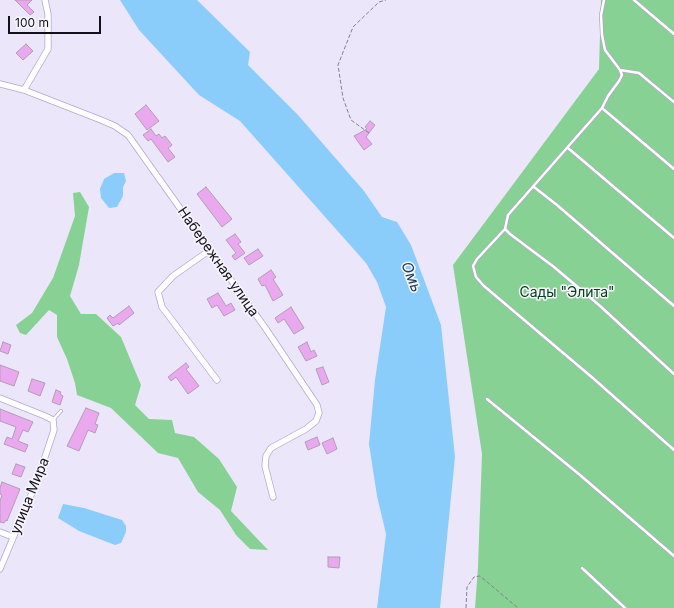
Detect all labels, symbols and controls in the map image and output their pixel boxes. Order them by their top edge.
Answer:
scale bar [10,8,103,34]
text: 100 m [15,15,49,30]
street label: Набережная улица [174,204,262,320]
water label: Омь [397,259,425,295]
park label: Сады "Элита" [519,285,615,301]
street label: улица Мира [7,455,53,537]

